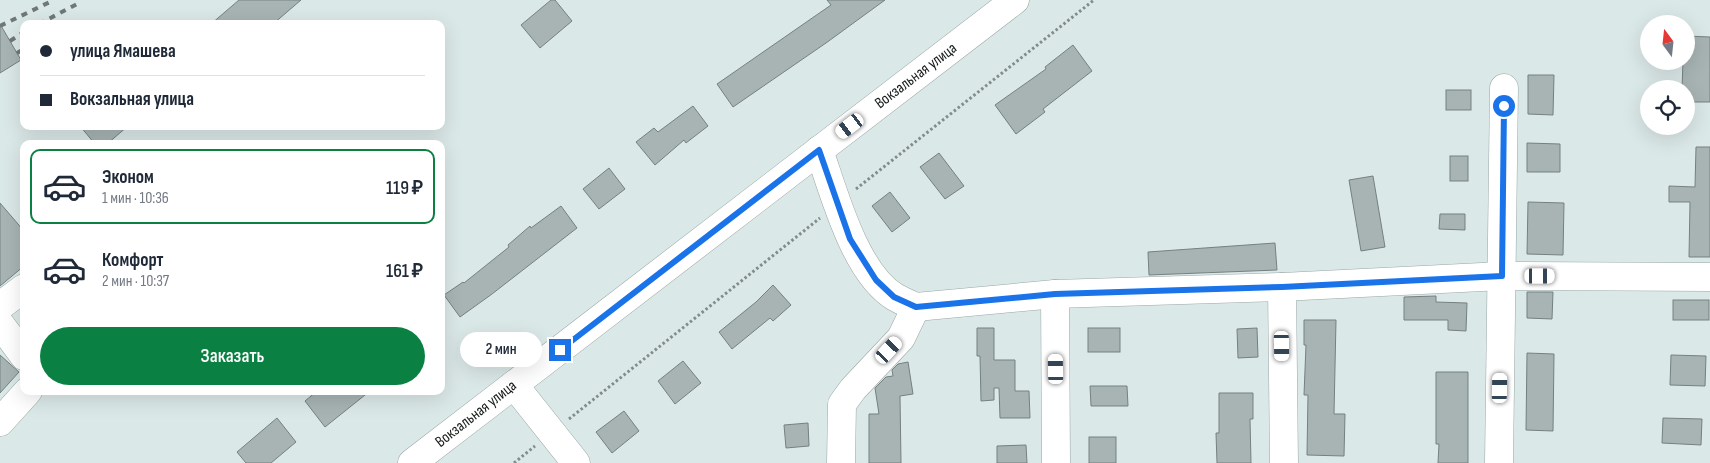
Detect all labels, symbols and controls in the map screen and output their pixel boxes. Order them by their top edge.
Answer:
north arrow [1640,15,1695,70]
map controls [1640,15,1695,135]
street label: Вокзальная улица [871,39,961,113]
text: улица Ямашева [70,40,176,63]
button: locate [1640,80,1695,135]
text: Вокзальная улица [70,88,194,111]
route start [1493,95,1515,117]
car [833,111,866,141]
icon: car [42,164,87,209]
text: Эконом [102,166,154,189]
text: 119 ₽ [386,177,423,200]
text: 1 мин · 10:36 [102,189,169,208]
icon: car [42,247,87,292]
text: Комфорт [102,249,164,272]
text: 161 ₽ [386,260,423,283]
car [1525,269,1555,284]
text: 2 мин · 10:37 [102,272,169,291]
button: Заказать [40,327,425,385]
car [1274,331,1289,361]
callout: 2 мин [460,332,542,368]
car [873,334,904,366]
route end [549,339,571,361]
text: 2 мин [485,340,517,359]
car [1048,354,1063,384]
car [1492,373,1507,403]
street label: Вокзальная улица [432,376,520,452]

